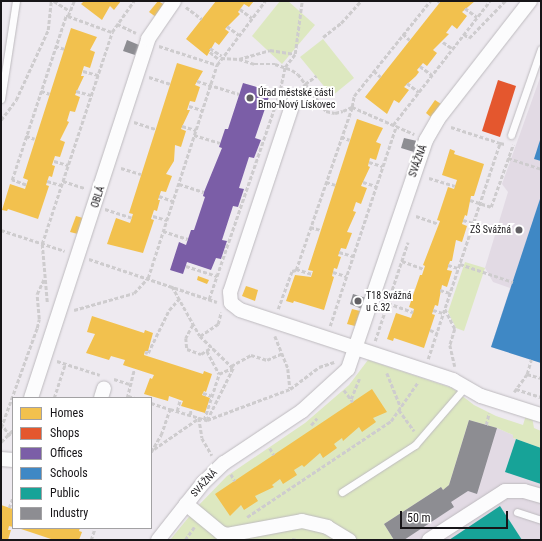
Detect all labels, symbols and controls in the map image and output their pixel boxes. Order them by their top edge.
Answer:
place label: Úřad městské části Brno-Nový Lískovec [258,86,335,110]
marker: Úřad městské části Brno-Nový Lískovec [245,93,255,103]
street label: SVÁŽNÁ [407,143,429,179]
street label: OBLÁ [89,185,107,209]
place label: ZŠ Svážná [470,224,511,236]
marker: ZŠ Svážná [514,225,524,235]
place label: T18 Svážná u č.32 [366,289,412,312]
marker: T18 Svážná u č.32 [353,296,363,306]
legend [12,397,152,529]
text: Homes [50,406,84,420]
text: Shops [50,426,79,440]
text: Offices [50,446,83,460]
text: Schools [50,466,88,480]
street label: SVÁŽNÁ [188,467,220,499]
text: Public [50,486,79,500]
scale bar [402,503,510,529]
text: Industry [50,506,88,520]
text: 50 m [407,511,431,525]

